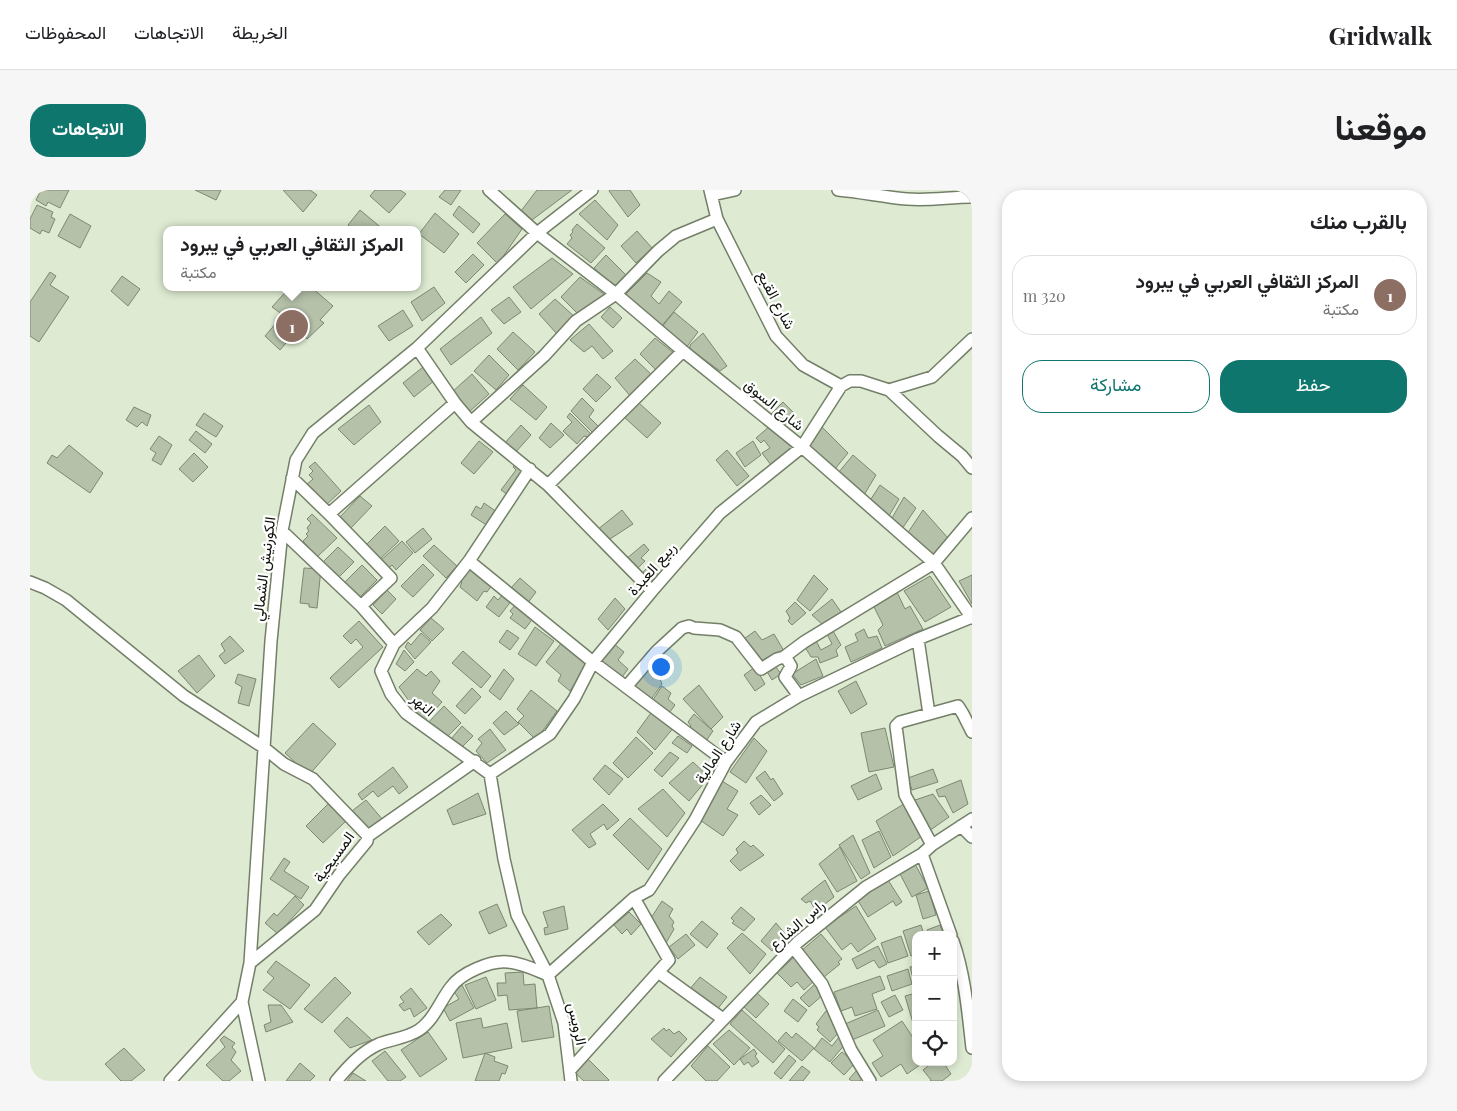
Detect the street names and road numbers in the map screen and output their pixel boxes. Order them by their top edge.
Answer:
street label: شارع القبع [751,267,801,333]
street label: شارع السوق [739,374,809,436]
street label: الكورنيش الشمالي [247,515,283,623]
street label: ربيع العبدة [622,537,682,601]
street label: النهر [407,687,440,720]
street label: شارع المالية [689,716,747,788]
street label: المسيحية [308,827,358,886]
street label: راس الشارع [764,894,830,956]
street label: الرويس [563,1001,592,1047]

